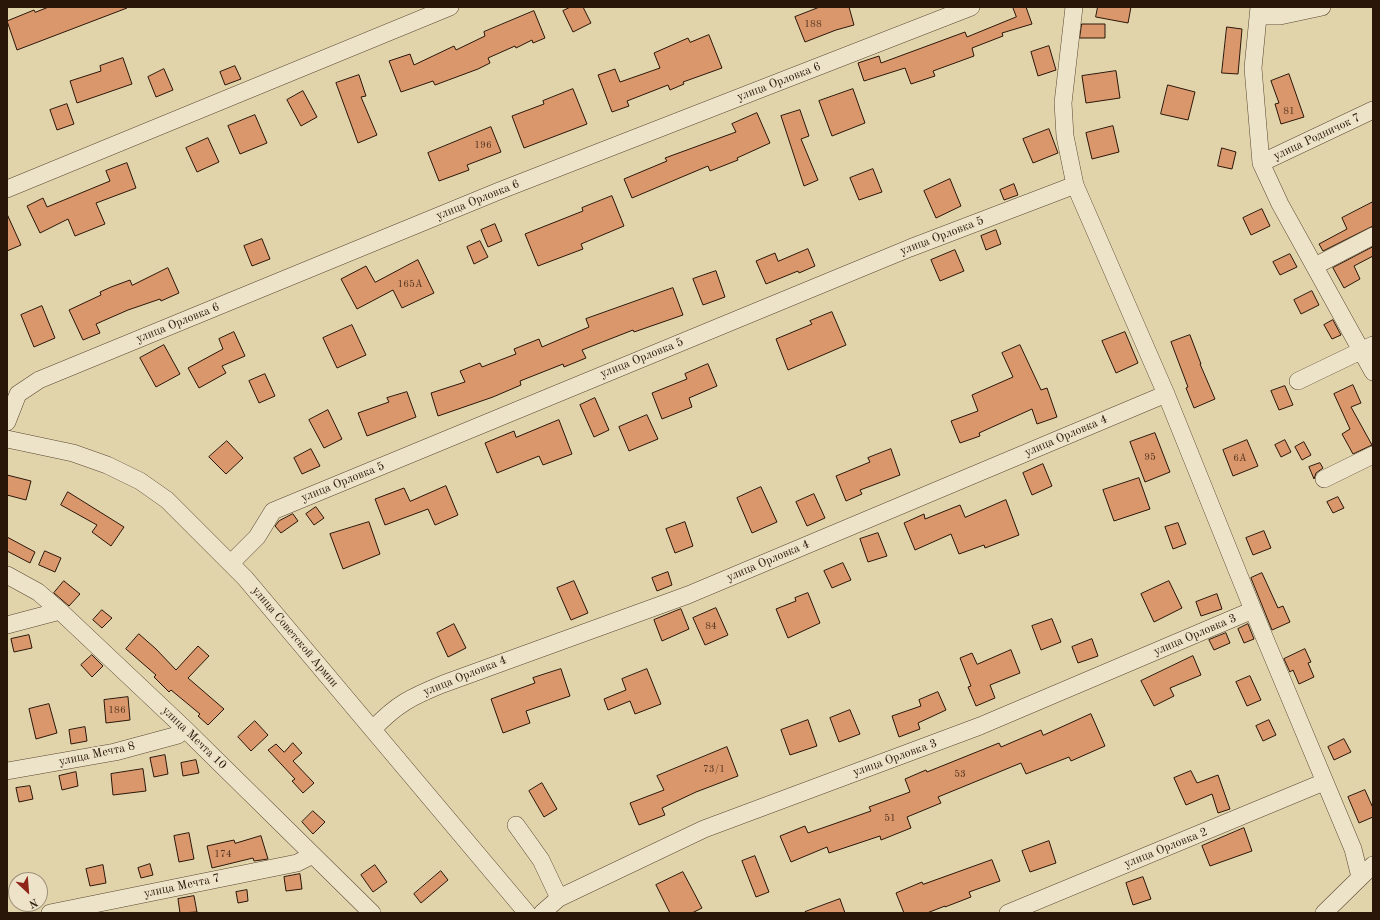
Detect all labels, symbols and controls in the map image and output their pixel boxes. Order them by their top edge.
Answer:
house number: 188 [804,18,822,30]
street label: улица Орловка 6 [735,59,823,105]
house number: 81 [1283,105,1295,117]
street label: улица Родничок 7 [1271,111,1363,163]
house number: 196 [474,139,492,151]
street label: улица Орловка 6 [434,177,522,223]
street label: улица Орловка 5 [898,213,986,259]
house number: 165А [397,278,423,290]
street label: улица Орловка 6 [134,300,222,346]
street label: улица Орловка 5 [598,335,686,381]
street label: улица Орловка 4 [1022,412,1110,460]
house number: 95 [1144,451,1156,463]
house number: 6А [1233,452,1247,464]
street label: улица Орловка 5 [299,459,387,505]
street label: улица Орловка 4 [724,537,812,585]
street label: улица Советской Армии [249,584,341,690]
street label: улица Орловка 3 [1151,611,1239,659]
house number: 84 [705,620,717,632]
street label: улица Орловка 4 [421,653,509,699]
street label: улица Мечта 10 [159,703,229,773]
house number: 186 [108,704,126,716]
street label: улица Орловка 3 [851,736,939,780]
street label: улица Мечта 8 [58,739,136,769]
house number: 73/1 [703,763,725,775]
house number: 53 [954,768,966,780]
house number: 51 [884,812,896,824]
street label: улица Орловка 2 [1122,825,1210,871]
house number: 174 [214,848,232,860]
street label: улица Мечта 7 [143,871,221,901]
north arrow [8,872,48,912]
text: N [27,896,39,909]

